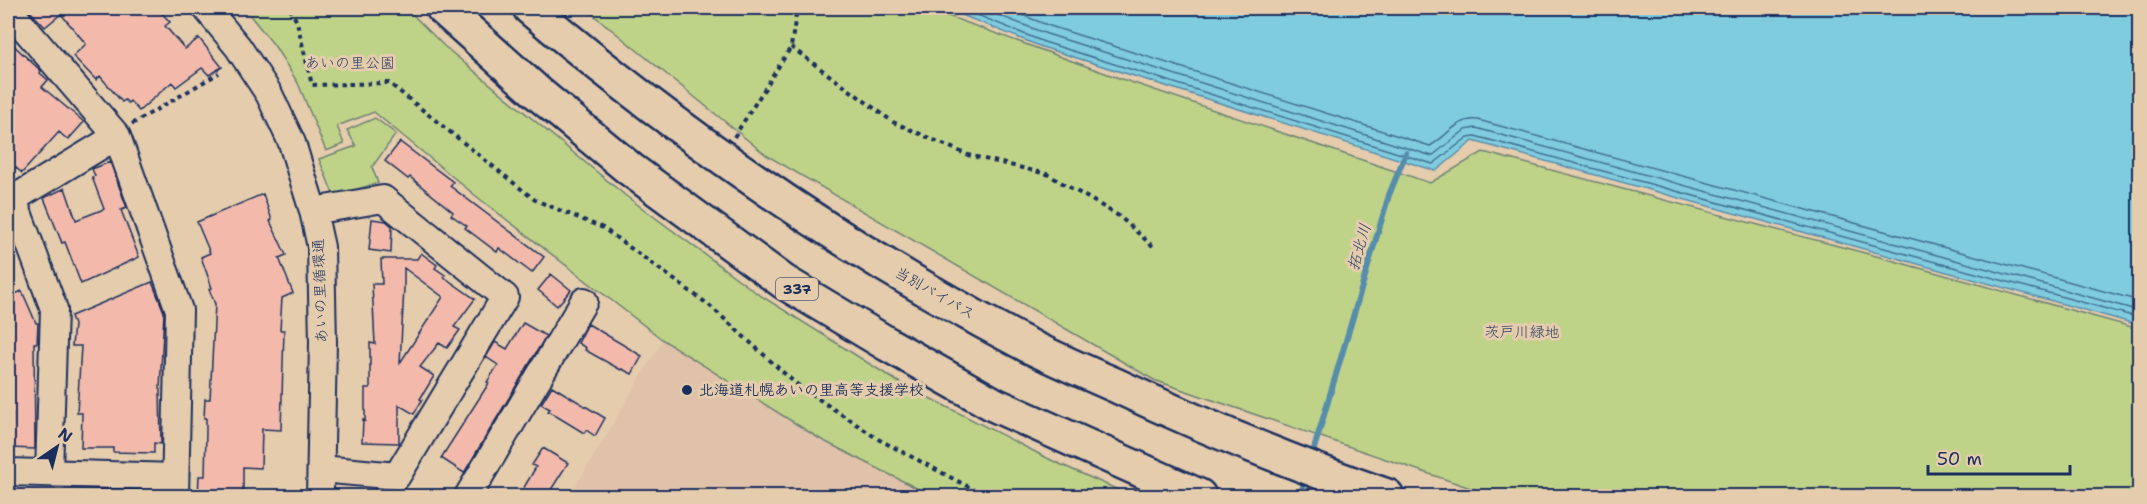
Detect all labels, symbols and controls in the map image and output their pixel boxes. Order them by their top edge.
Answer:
park label: あいの里公園 [305,53,395,73]
water label: 拓北川 [1342,221,1376,273]
street label: あいの里循環通 [308,238,332,344]
street label: 当別バイパス [891,262,979,324]
road number: 337 [776,278,818,300]
park label: 茨戸川緑地 [1484,322,1560,342]
place label: 北海道札幌あいの里高等支援学校 [699,380,924,400]
marker: 北海道札幌あいの里高等支援学校 [680,383,694,397]
north arrow [27,417,87,477]
text: N [54,423,77,447]
scale bar [1928,438,2070,476]
text: 50 m [1937,447,1982,471]

